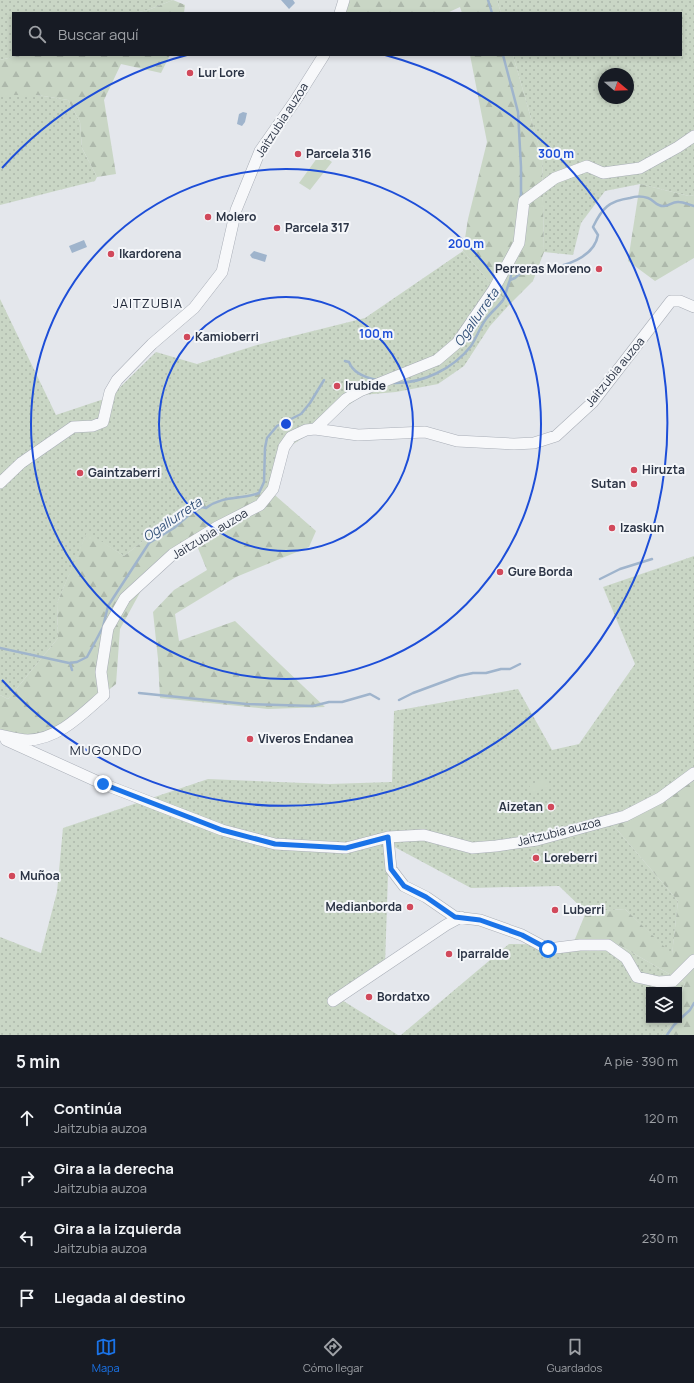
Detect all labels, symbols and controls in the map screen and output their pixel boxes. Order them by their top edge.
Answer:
search box [12,12,682,56]
icon: search [26,23,48,45]
text: Buscar aquí [58,24,139,45]
place label: Lur Lore [198,64,245,81]
marker: Lur Lore [185,68,195,78]
north arrow [598,68,634,104]
street label: Jaitzubia auzoa [251,79,312,160]
place label: Parcela 316 [306,145,371,162]
text: 300 m [538,145,574,162]
marker: Parcela 316 [293,149,303,159]
place label: Molero [216,208,256,225]
marker: Molero [203,212,213,222]
place label: Parcela 317 [285,219,349,236]
marker: Parcela 317 [272,223,282,233]
text: 200 m [448,235,484,252]
place label: Ikardorena [119,245,181,262]
marker: Ikardorena [106,249,116,259]
place label: Perreras Moreno [495,260,591,277]
marker: Perreras Moreno [594,264,604,274]
water label: Ogallurreta [449,284,503,350]
district label: JAITZUBIA [113,294,183,312]
text: 100 m [359,325,393,342]
place label: Kamioberri [195,328,259,345]
marker: Kamioberri [182,332,192,342]
street label: Jaitzubia auzoa [581,333,648,410]
place label: Irubide [345,377,386,394]
marker: Irubide [332,381,342,391]
centre of rings [279,417,293,431]
place label: Hiruzta [642,461,685,478]
place label: Gaintzaberri [88,464,160,481]
marker: Hiruzta [629,465,639,475]
marker: Gaintzaberri [75,468,85,478]
place label: Sutan [591,475,626,492]
marker: Sutan [629,479,639,489]
water label: Ogallurreta [139,492,206,545]
street label: Jaitzubia auzoa [169,504,251,563]
place label: Izaskun [620,519,664,536]
marker: Izaskun [607,523,617,533]
place label: Gure Borda [508,563,573,580]
marker: Gure Borda [495,567,505,577]
place label: Viveros Endanea [258,730,354,747]
marker: Viveros Endanea [245,734,255,744]
district label: MUGONDO [70,741,142,759]
route end [94,775,112,793]
place label: Aizetan [499,798,543,815]
marker: Aizetan [546,802,556,812]
street label: Jaitzubia auzoa [515,813,603,850]
place label: Loreberri [544,849,597,866]
marker: Loreberri [531,853,541,863]
place label: Muñoa [20,867,60,884]
marker: Muñoa [7,871,17,881]
place label: Medianborda [326,898,402,915]
place label: Luberri [563,901,604,918]
marker: Medianborda [405,902,415,912]
marker: Luberri [550,905,560,915]
route start [539,940,557,958]
place label: Iparralde [457,945,509,962]
marker: Iparralde [444,949,454,959]
map controls [646,987,682,1023]
button: layers [646,987,682,1023]
place label: Bordatxo [377,988,430,1005]
marker: Bordatxo [364,992,374,1002]
text: 5 min [16,1050,60,1073]
text: A pie · 390 m [604,1052,678,1070]
text: Continúa [54,1098,122,1119]
icon: ahead [16,1107,38,1129]
text: 120 m [644,1109,678,1127]
text: Jaitzubia auzoa [54,1119,147,1137]
text: Gira a la derecha [54,1158,174,1179]
icon: right [16,1167,38,1189]
text: 40 m [649,1169,678,1187]
text: Jaitzubia auzoa [54,1179,147,1197]
text: Gira a la izquierda [54,1218,181,1239]
icon: left [16,1227,38,1249]
text: 230 m [642,1229,678,1247]
text: Jaitzubia auzoa [54,1239,147,1257]
icon: arrive [16,1287,38,1309]
text: Llegada al destino [54,1287,186,1308]
tab: Mapa [92,1336,120,1375]
tab: Cómo llegar [303,1336,363,1375]
tab: Guardados [547,1336,602,1375]

